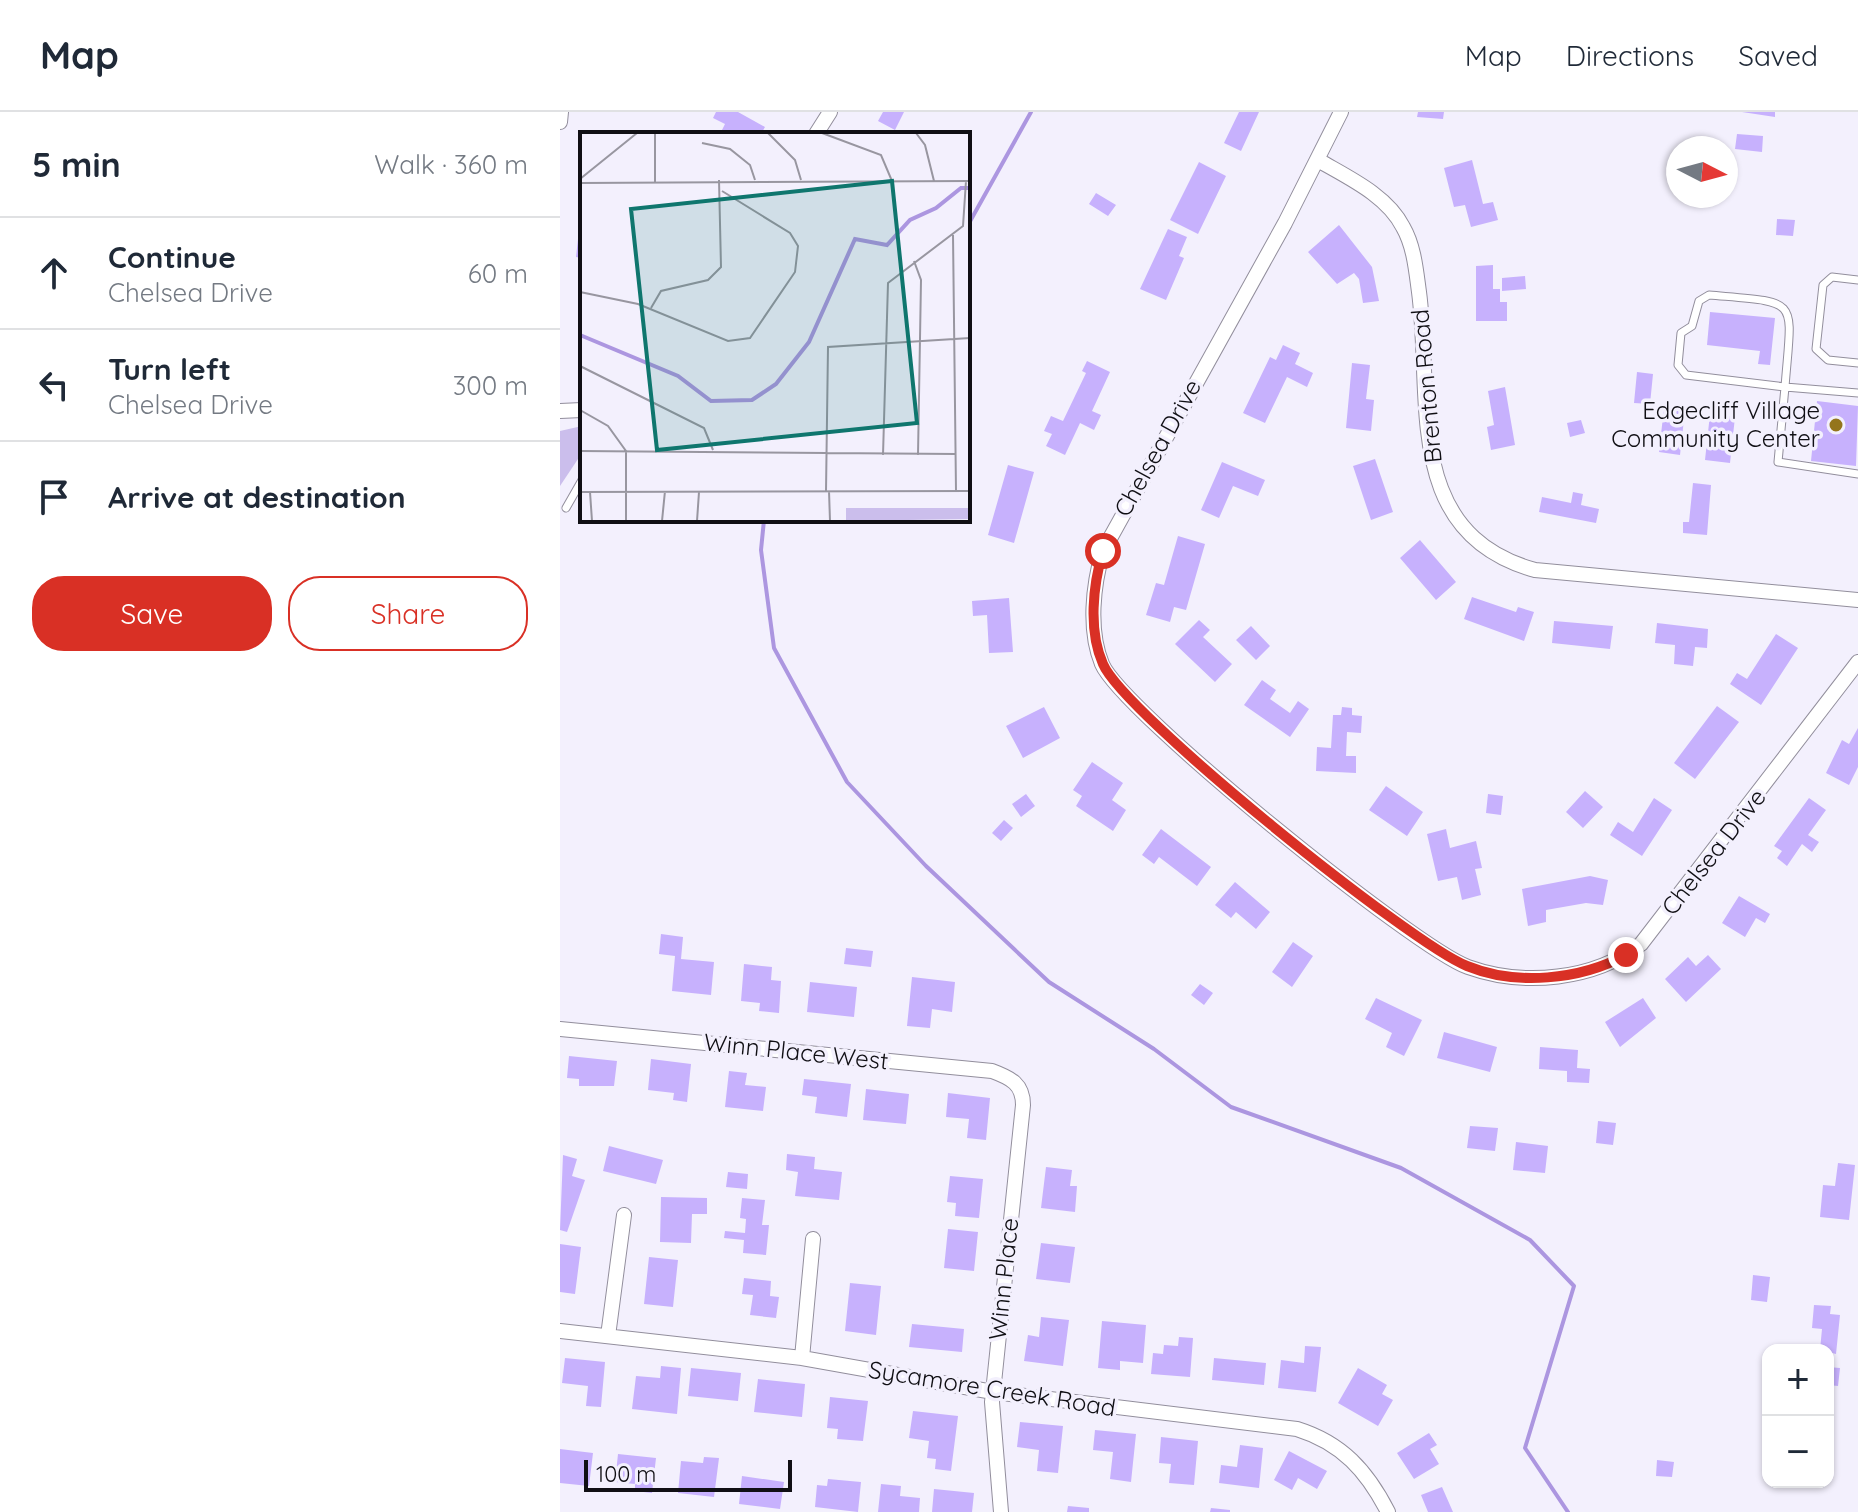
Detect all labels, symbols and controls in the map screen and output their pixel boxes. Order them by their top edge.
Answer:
text: Map [40,31,119,79]
text: Map [1465,38,1522,73]
text: Directions [1566,38,1694,73]
text: Saved [1738,38,1818,73]
inset map [580,132,970,522]
north arrow [1666,136,1738,208]
text: 5 min [32,143,121,186]
text: Walk · 360 m [374,148,528,181]
text: Continue [108,238,236,276]
icon: ahead [32,251,76,295]
text: 60 m [468,257,528,290]
text: Chelsea Drive [108,276,273,309]
street label: Brenton Road [1404,308,1448,464]
text: Turn left [108,350,231,388]
icon: left [32,363,76,407]
text: 300 m [453,369,528,402]
street label: Chelsea Drive [1107,374,1207,521]
text: Chelsea Drive [108,388,273,421]
place label: Edgecliff Village Community Center [1611,395,1820,453]
marker: Edgecliff Village Community Center [1827,416,1845,434]
icon: arrive [32,475,76,519]
text: Arrive at destination [108,478,406,516]
route start [1085,533,1121,569]
button: Save [32,576,272,651]
button: Share [288,576,528,651]
street label: Chelsea Drive [1655,782,1772,921]
route end [1608,937,1644,973]
street label: Winn Place West [702,1026,890,1076]
street label: Winn Place [982,1216,1024,1342]
map controls [1762,1344,1834,1488]
button: + [1762,1344,1834,1416]
street label: Sycamore Creek Road [867,1354,1118,1422]
button: − [1762,1416,1834,1488]
scale bar [584,1456,792,1492]
text: 100 m [596,1460,656,1488]

